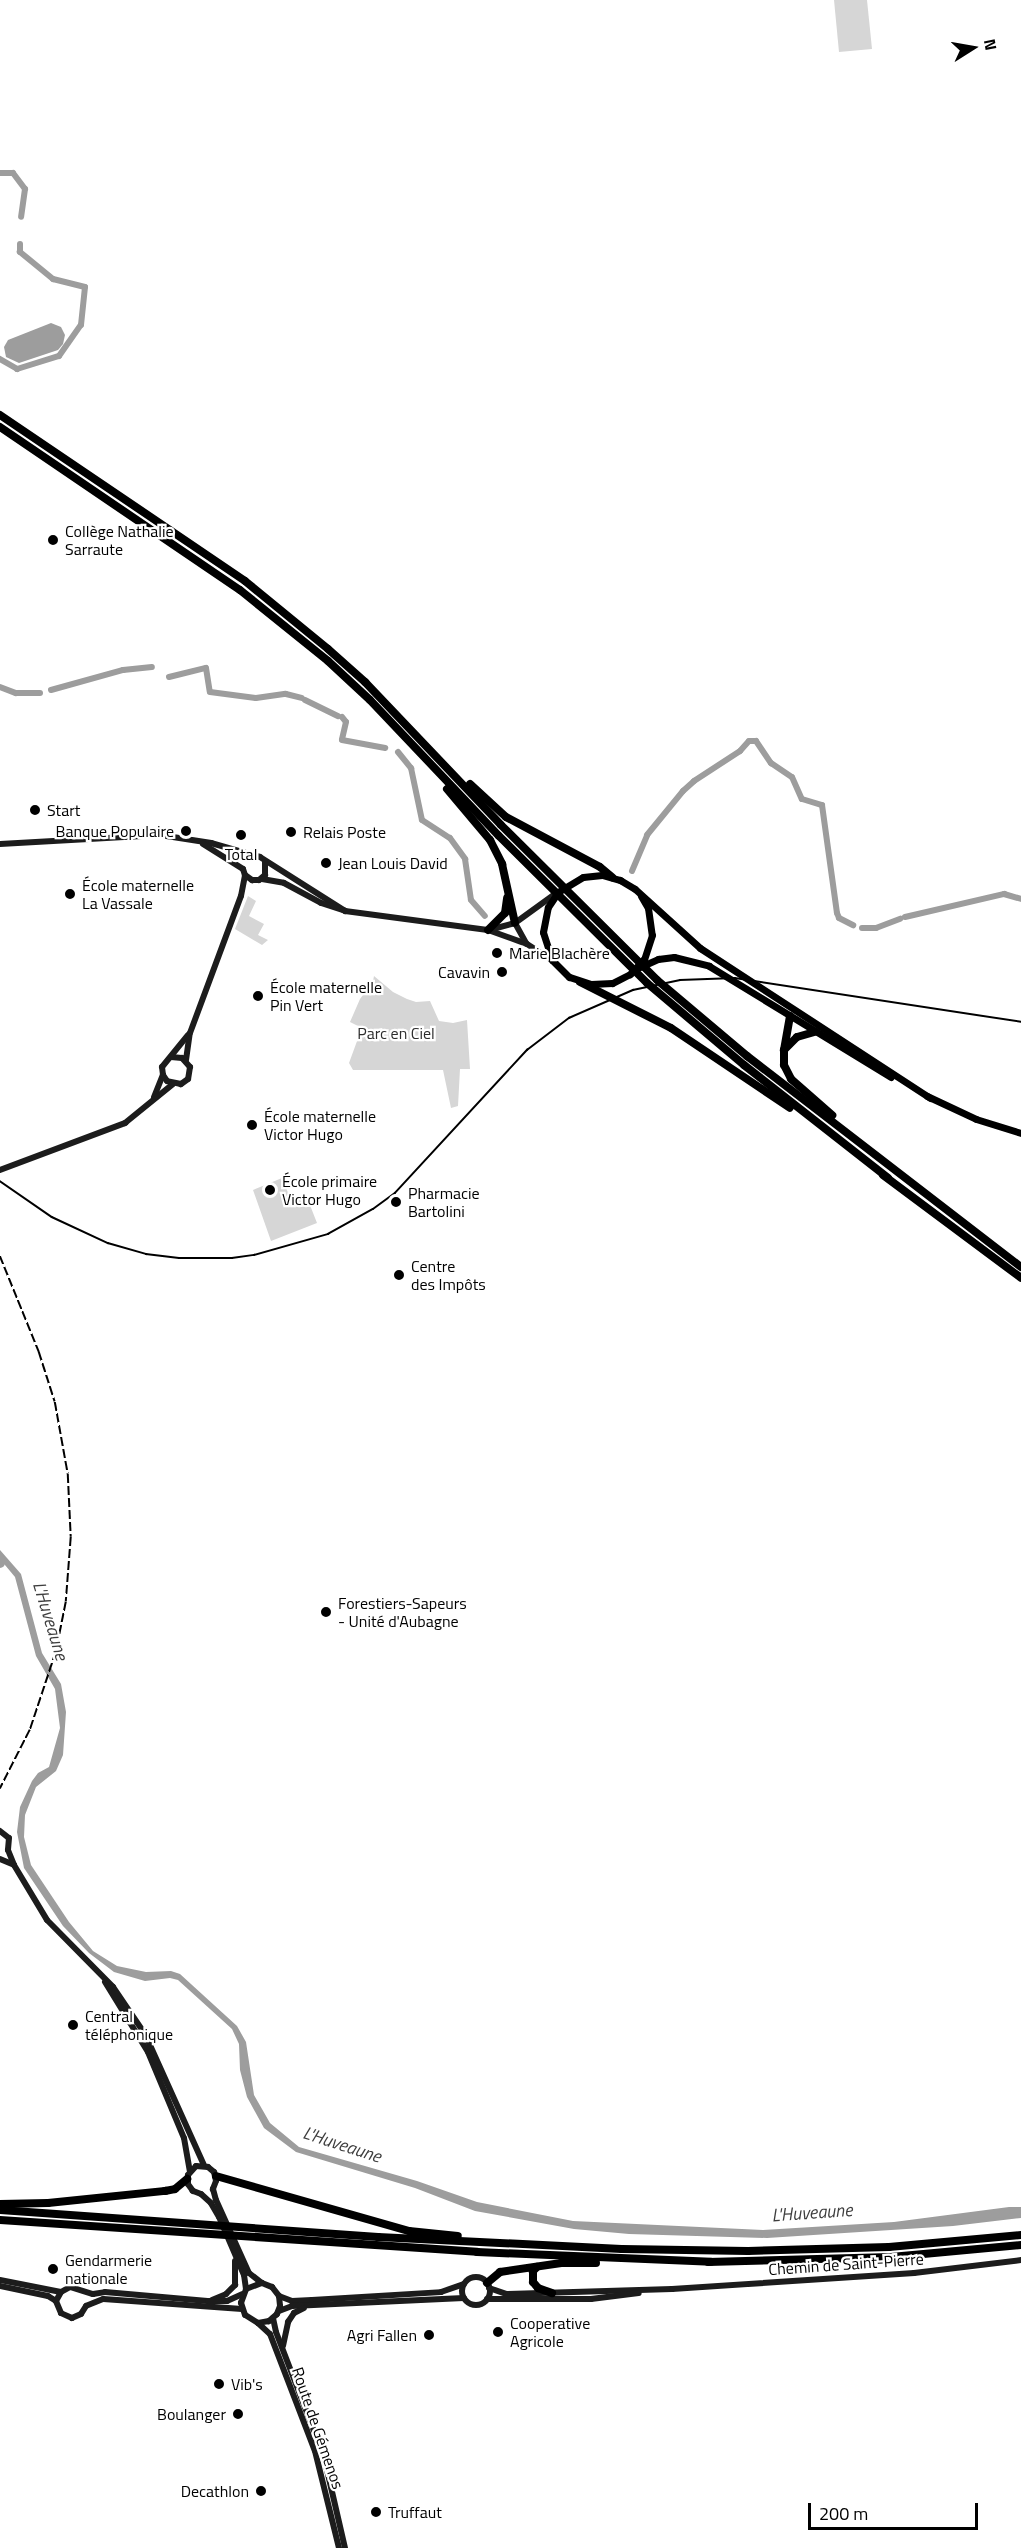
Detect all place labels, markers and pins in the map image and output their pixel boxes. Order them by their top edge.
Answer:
place label: Collège Nathalie Sarraute [65,521,174,559]
marker: Collège Nathalie Sarraute [46,533,60,547]
place label: Start [47,800,80,820]
marker: Start [28,803,42,817]
place label: Banque Populaire [56,821,174,841]
place label: Relais Poste [303,822,386,842]
marker: Banque Populaire [179,824,193,838]
marker: Relais Poste [284,825,298,839]
marker: Total [234,828,248,842]
place label: Total [225,844,257,864]
place label: Jean Louis David [338,853,448,873]
marker: Jean Louis David [319,856,333,870]
place label: École maternelle La Vassale [82,875,194,913]
marker: École maternelle La Vassale [63,887,77,901]
place label: Marie Blachère [509,943,610,963]
marker: Marie Blachère [490,946,504,960]
place label: Cavavin [438,962,490,982]
marker: Cavavin [495,965,509,979]
place label: École maternelle Pin Vert [270,977,382,1015]
marker: École maternelle Pin Vert [251,989,265,1003]
place label: École maternelle Victor Hugo [264,1106,376,1144]
marker: École maternelle Victor Hugo [245,1118,259,1132]
place label: École primaire Victor Hugo [282,1171,377,1209]
marker: École primaire Victor Hugo [263,1183,277,1197]
place label: Pharmacie Bartolini [408,1183,480,1221]
marker: Pharmacie Bartolini [389,1195,403,1209]
place label: Centre des Impôts [411,1256,486,1294]
marker: Centre des Impôts [392,1268,406,1282]
place label: Forestiers-Sapeurs - Unité d'Aubagne [338,1593,467,1631]
marker: Forestiers-Sapeurs - Unité d'Aubagne [319,1605,333,1619]
place label: Central téléphonique [85,2006,173,2044]
marker: Central téléphonique [66,2018,80,2032]
place label: Gendarmerie nationale [65,2250,152,2288]
marker: Gendarmerie nationale [46,2262,60,2276]
place label: Cooperative Agricole [510,2313,590,2351]
place label: Agri Fallen [347,2325,417,2345]
marker: Cooperative Agricole [491,2325,505,2339]
marker: Agri Fallen [422,2328,436,2342]
place label: Vib's [231,2374,263,2394]
marker: Vib's [212,2377,226,2391]
place label: Boulanger [157,2404,226,2424]
marker: Boulanger [231,2407,245,2421]
place label: Decathlon [181,2481,249,2501]
marker: Decathlon [254,2484,268,2498]
place label: Truffaut [388,2502,442,2522]
marker: Truffaut [369,2505,383,2519]

